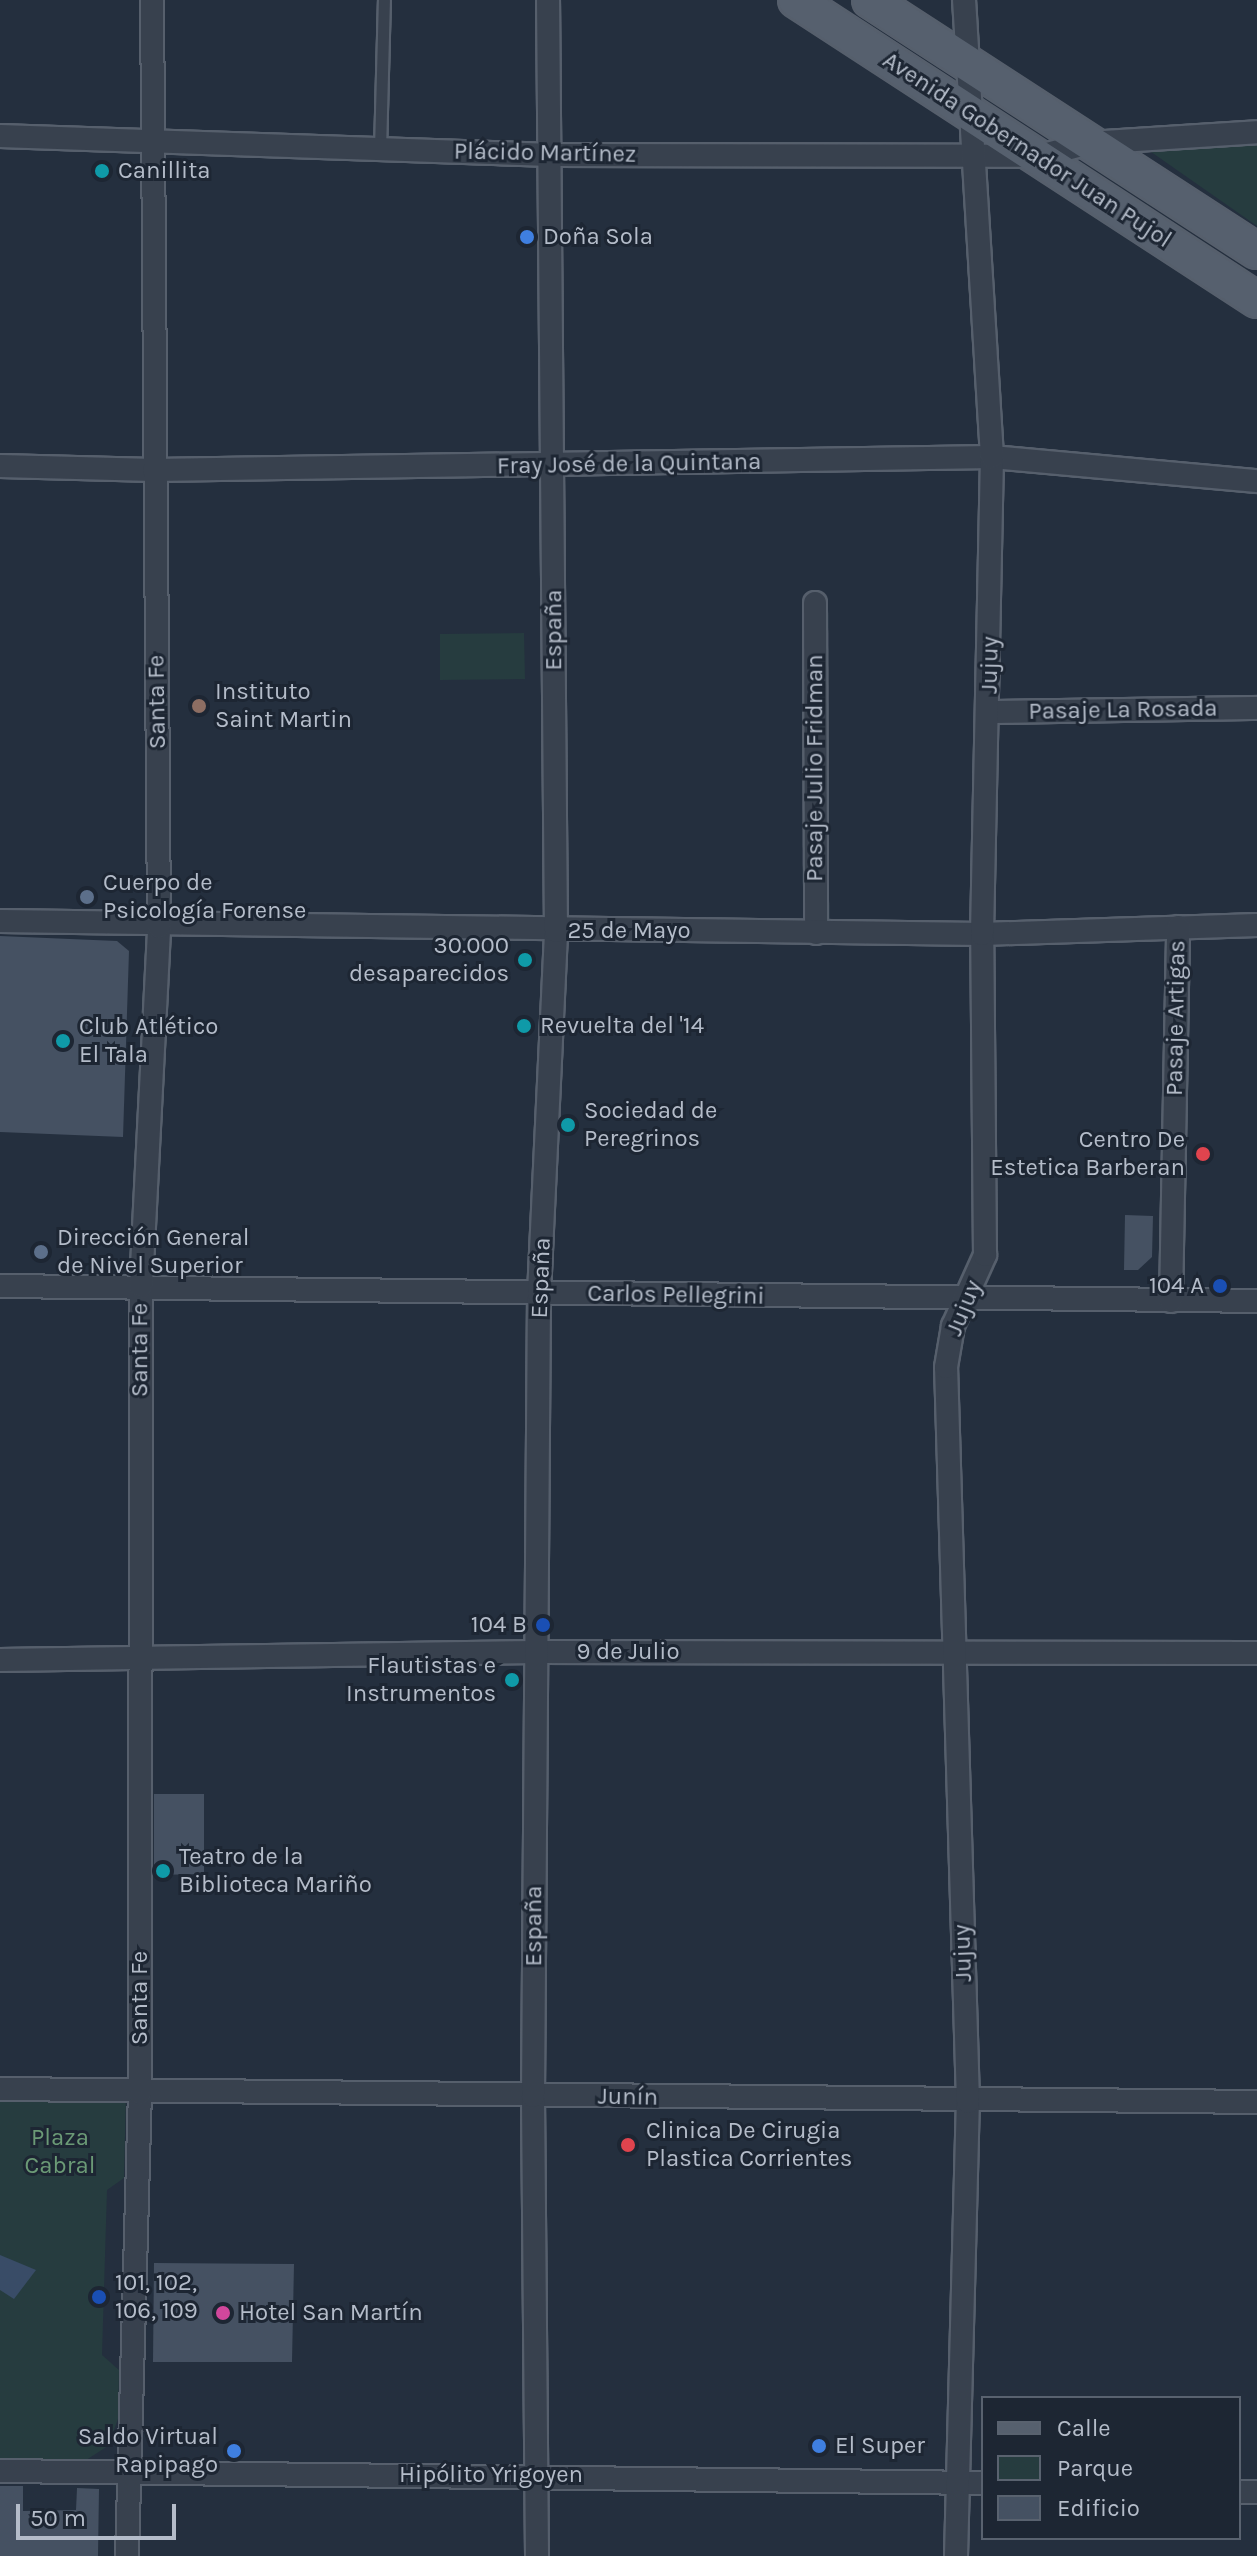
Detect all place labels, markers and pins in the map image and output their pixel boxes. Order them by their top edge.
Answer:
place label: Canillita [118,157,210,185]
marker: Canillita [93,162,111,180]
place label: Doña Sola [543,223,653,251]
marker: Doña Sola [518,228,536,246]
place label: Instituto Saint Martin [215,678,352,734]
marker: Instituto Saint Martin [190,697,208,715]
place label: Cuerpo de Psicología Forense [103,869,306,925]
marker: Cuerpo de Psicología Forense [78,888,96,906]
place label: 30.000 desaparecidos [349,932,509,988]
marker: 30.000 desaparecidos [516,951,534,969]
place label: Revuelta del '14 [540,1012,704,1040]
place label: Club Atlético El Tala [79,1013,218,1069]
marker: Revuelta del '14 [515,1017,533,1035]
marker: Club Atlético El Tala [54,1032,72,1050]
place label: Sociedad de Peregrinos [584,1097,717,1153]
marker: Sociedad de Peregrinos [559,1116,577,1134]
place label: Centro De Estetica Barberan [990,1126,1185,1182]
marker: Centro De Estetica Barberan [1192,1143,1214,1165]
place label: Dirección General de Nivel Superior [57,1224,249,1280]
marker: Dirección General de Nivel Superior [32,1243,50,1261]
place label: 104 A [1149,1272,1204,1300]
marker: 104 A [1211,1277,1229,1295]
place label: 104 B [471,1611,527,1639]
marker: 104 B [534,1616,552,1634]
place label: Flautistas e Instrumentos [346,1652,496,1708]
marker: Flautistas e Instrumentos [503,1671,521,1689]
place label: Teatro de la Biblioteca Mariño [179,1843,372,1899]
marker: Teatro de la Biblioteca Mariño [154,1862,172,1880]
place label: Clinica De Cirugia Plastica Corrientes [646,2117,852,2173]
marker: Clinica De Cirugia Plastica Corrientes [617,2134,639,2156]
place label: 101, 102, 106, 109 [115,2269,198,2325]
marker: 101, 102, 106, 109 [90,2288,108,2306]
place label: Hotel San Martín [239,2299,423,2327]
marker: Hotel San Martín [214,2304,232,2322]
place label: Saldo Virtual Rapipago [78,2423,218,2479]
place label: El Super [835,2432,925,2460]
marker: El Super [810,2437,828,2455]
marker: Saldo Virtual Rapipago [225,2442,243,2460]

